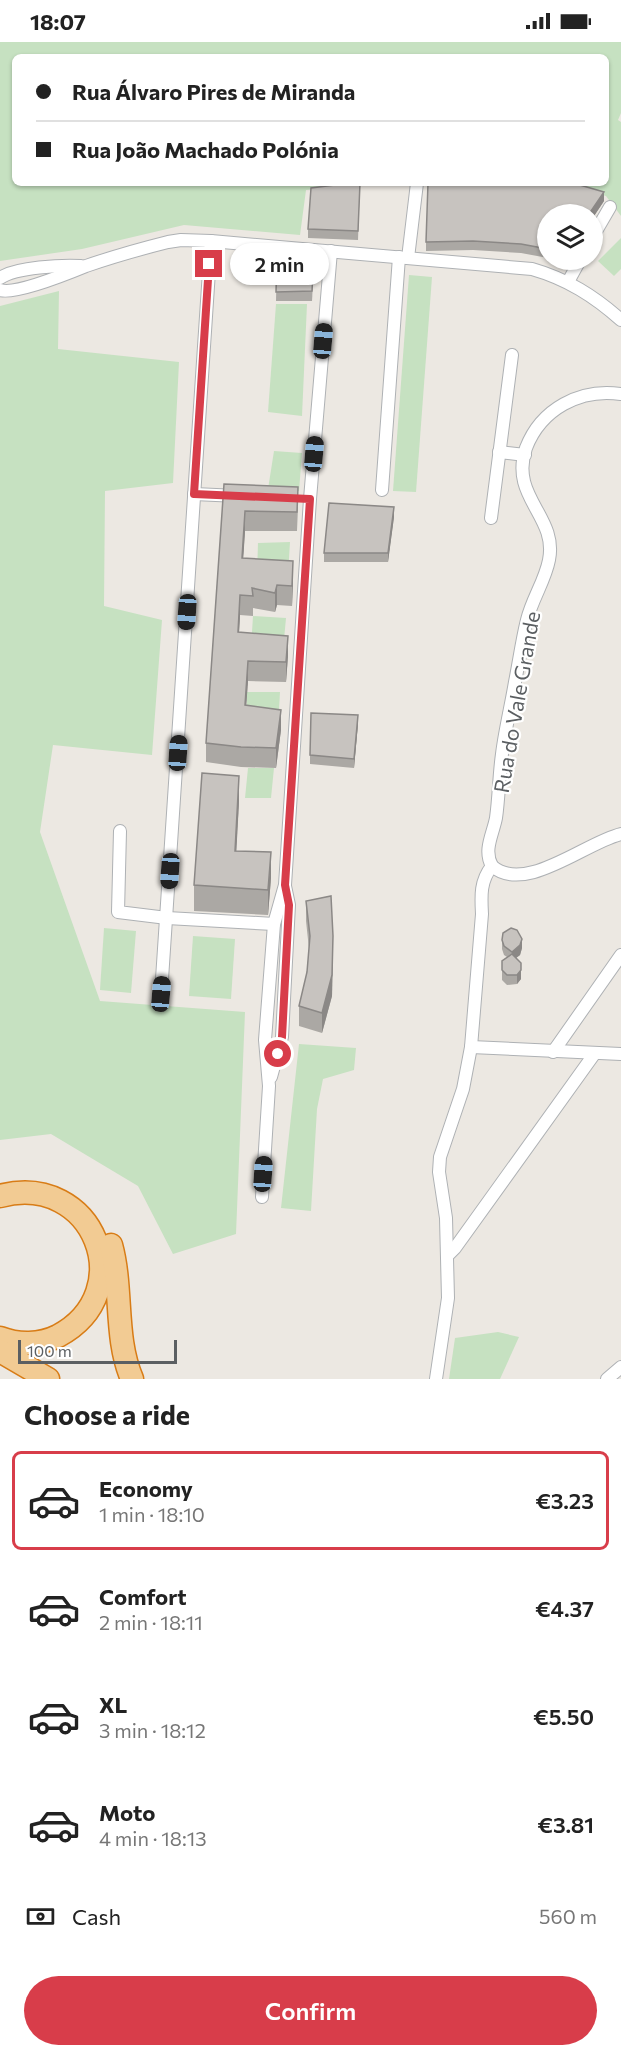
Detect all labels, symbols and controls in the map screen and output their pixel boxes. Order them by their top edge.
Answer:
text: 18:07 [30,8,86,35]
text: Rua Álvaro Pires de Miranda [72,78,355,105]
text: Rua João Machado Polónia [72,136,339,163]
map controls [537,204,603,270]
button: layers [537,204,603,270]
callout: 2 min [230,243,329,285]
route end [195,250,222,277]
text: 2 min [255,252,304,276]
car [312,322,334,360]
car [303,435,325,473]
car [177,593,197,631]
street label: Rua do Vale Grande [488,609,544,795]
car [168,734,188,772]
car [160,852,180,890]
car [150,975,172,1013]
route start [264,1040,291,1067]
car [253,1155,273,1193]
scale bar [18,1337,177,1364]
text: 100 m [27,1341,72,1360]
text: Choose a ride [24,1398,190,1431]
icon: car [27,1474,81,1528]
text: Economy [99,1475,193,1502]
text: €3.23 [535,1487,594,1514]
text: 1 min · 18:10 [99,1502,205,1526]
icon: car [27,1582,81,1636]
text: Comfort [99,1583,187,1610]
text: €4.37 [535,1595,594,1622]
text: 2 min · 18:11 [99,1610,203,1634]
icon: car [27,1690,81,1744]
text: XL [99,1691,127,1718]
text: €5.50 [533,1703,594,1730]
text: 3 min · 18:12 [99,1718,206,1742]
icon: car [27,1798,81,1852]
text: Moto [99,1799,155,1826]
text: €3.81 [538,1811,594,1838]
text: 4 min · 18:13 [99,1826,207,1850]
icon: cash [24,1900,57,1933]
text: Cash [72,1903,121,1930]
text: 560 m [539,1904,597,1928]
button: Confirm [24,1976,597,2045]

